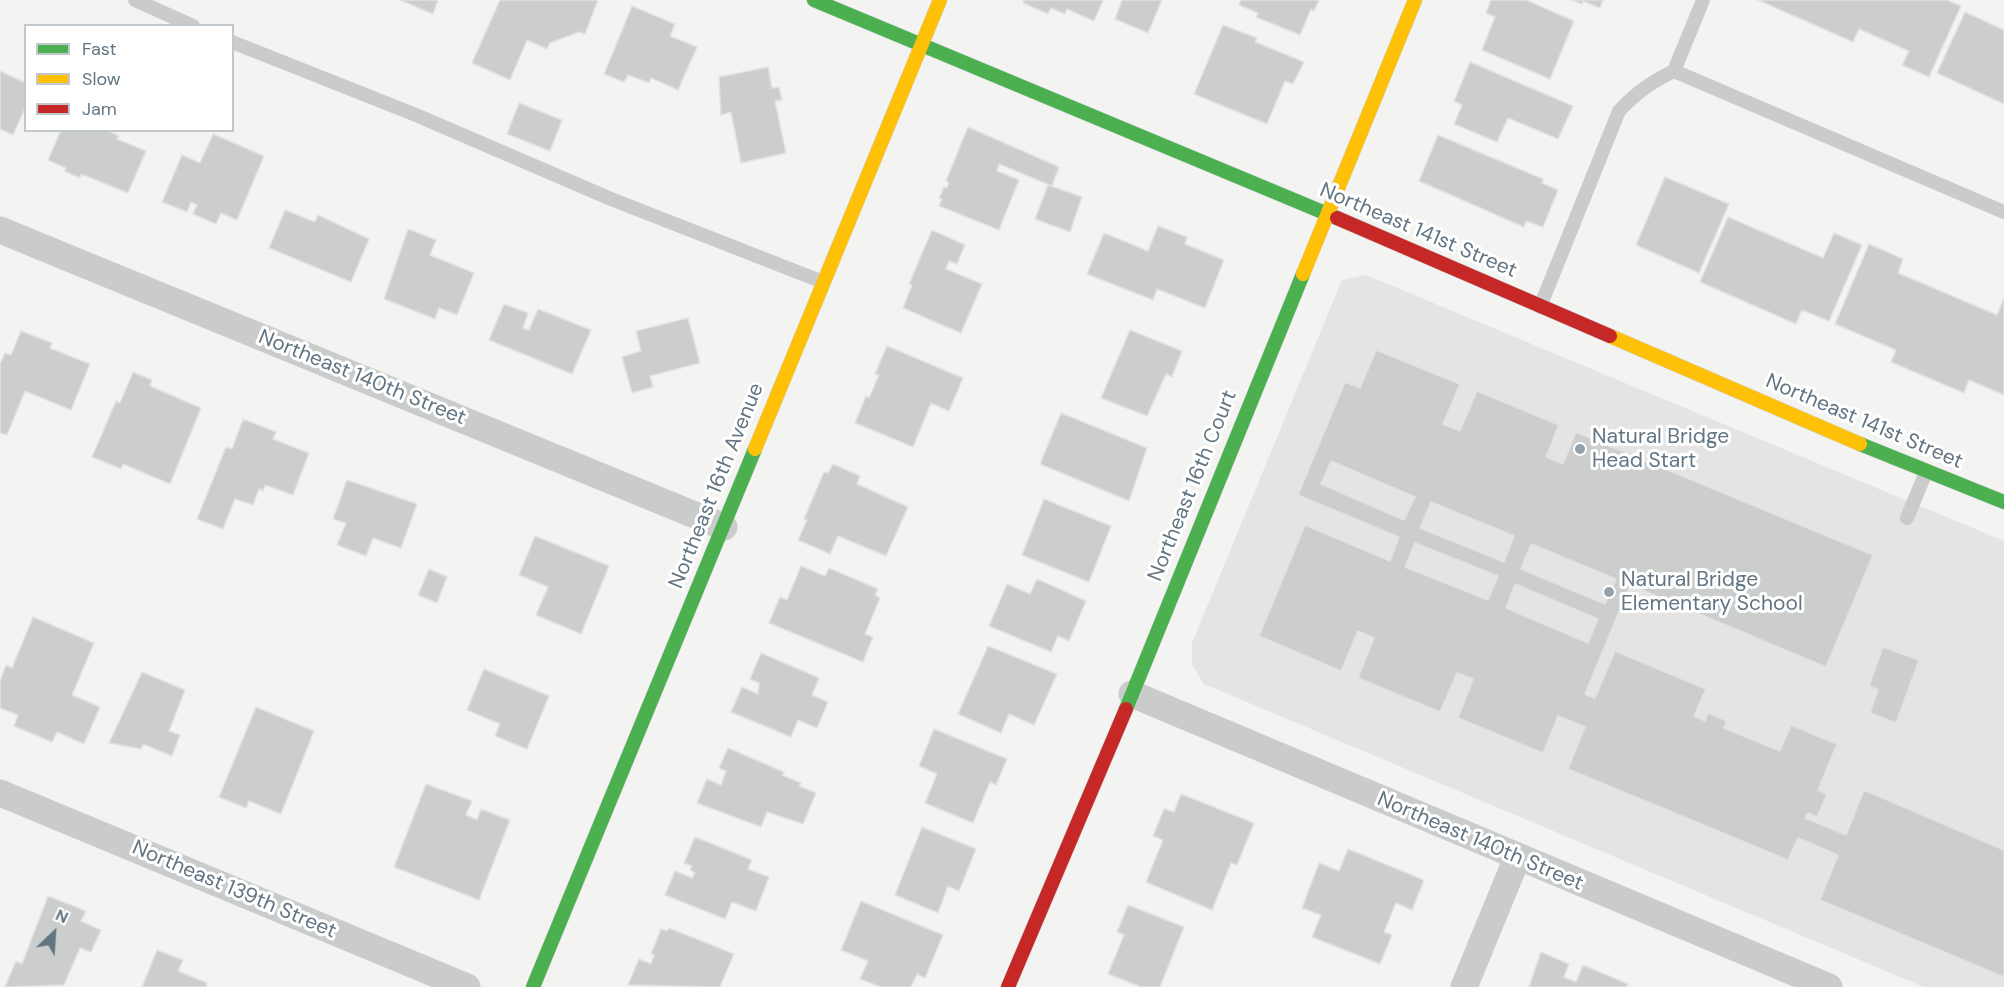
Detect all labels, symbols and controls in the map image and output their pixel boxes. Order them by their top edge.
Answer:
legend [24,24,234,132]
text: Fast [82,37,117,61]
text: Slow [82,67,121,91]
text: Jam [82,97,117,121]
street label: Northeast 141st Street [1316,178,1520,284]
street label: Northeast 140th Street [255,325,469,431]
street label: Northeast 141st Street [1762,369,1966,475]
street label: Northeast 16th Avenue [664,380,770,592]
street label: Northeast 16th Court [1143,387,1243,585]
place label: Natural Bridge Head Start [1592,424,1729,474]
marker: Natural Bridge Head Start [1573,442,1587,456]
place label: Natural Bridge Elementary School [1621,567,1803,617]
marker: Natural Bridge Elementary School [1602,585,1616,599]
street label: Northeast 140th Street [1373,787,1587,897]
street label: Northeast 139th Street [128,836,340,944]
north arrow [24,903,84,963]
text: N [52,904,72,928]

